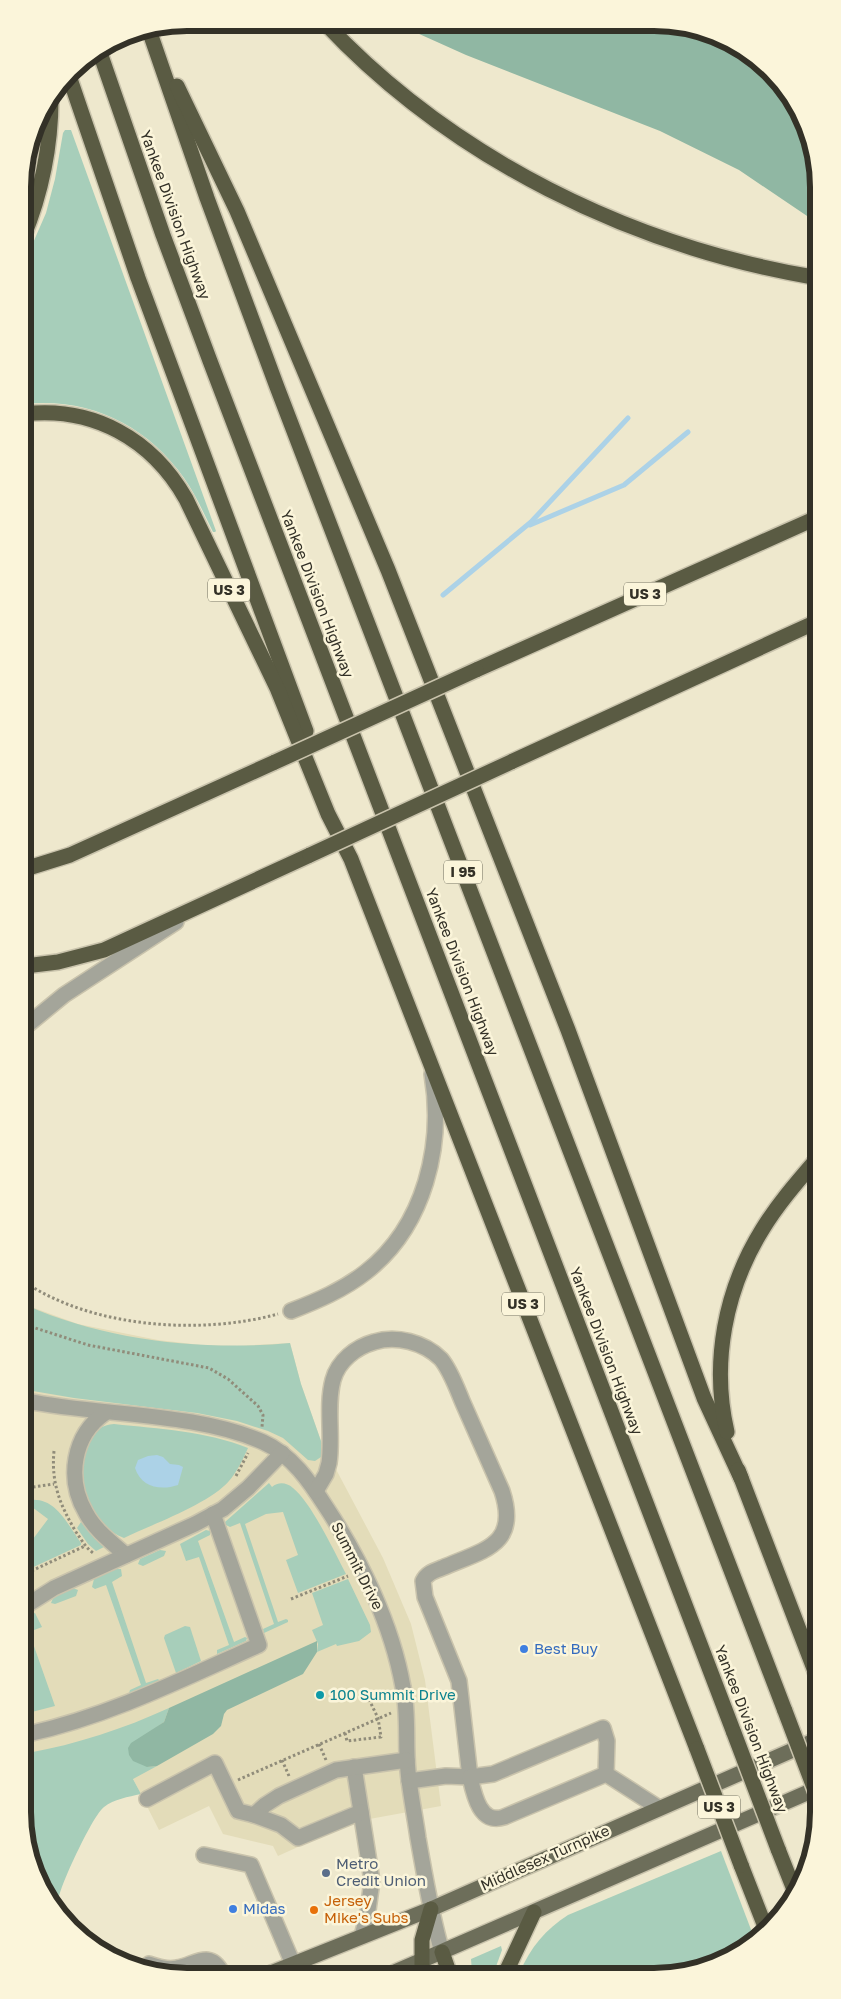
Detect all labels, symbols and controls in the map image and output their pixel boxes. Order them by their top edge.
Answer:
street label: Yankee Division Highway [137,128,215,302]
street label: Yankee Division Highway [278,507,359,681]
road number: US 3 [208,578,250,602]
road number: US 3 [624,582,666,606]
road number: I 95 [444,860,482,884]
street label: Yankee Division Highway [423,885,504,1059]
street label: Yankee Division Highway [567,1264,648,1438]
road number: US 3 [502,1292,544,1316]
street label: Summit Drive [328,1519,388,1613]
place label: Best Buy [534,1639,599,1657]
street label: Yankee Division Highway [712,1642,793,1816]
marker: Best Buy [518,1643,530,1655]
place label: 100 Summit Drive [330,1685,456,1703]
marker: 100 Summit Drive [314,1689,326,1701]
road number: US 3 [698,1795,740,1818]
street label: Middlesex Turnpike [477,1820,612,1894]
place label: Metro Credit Union [336,1854,426,1889]
marker: Metro Credit Union [320,1867,332,1879]
place label: Jersey Mike's Subs [324,1891,409,1926]
place label: Midas [243,1899,286,1917]
marker: Midas [227,1903,239,1915]
marker: Jersey Mike's Subs [308,1904,320,1916]

